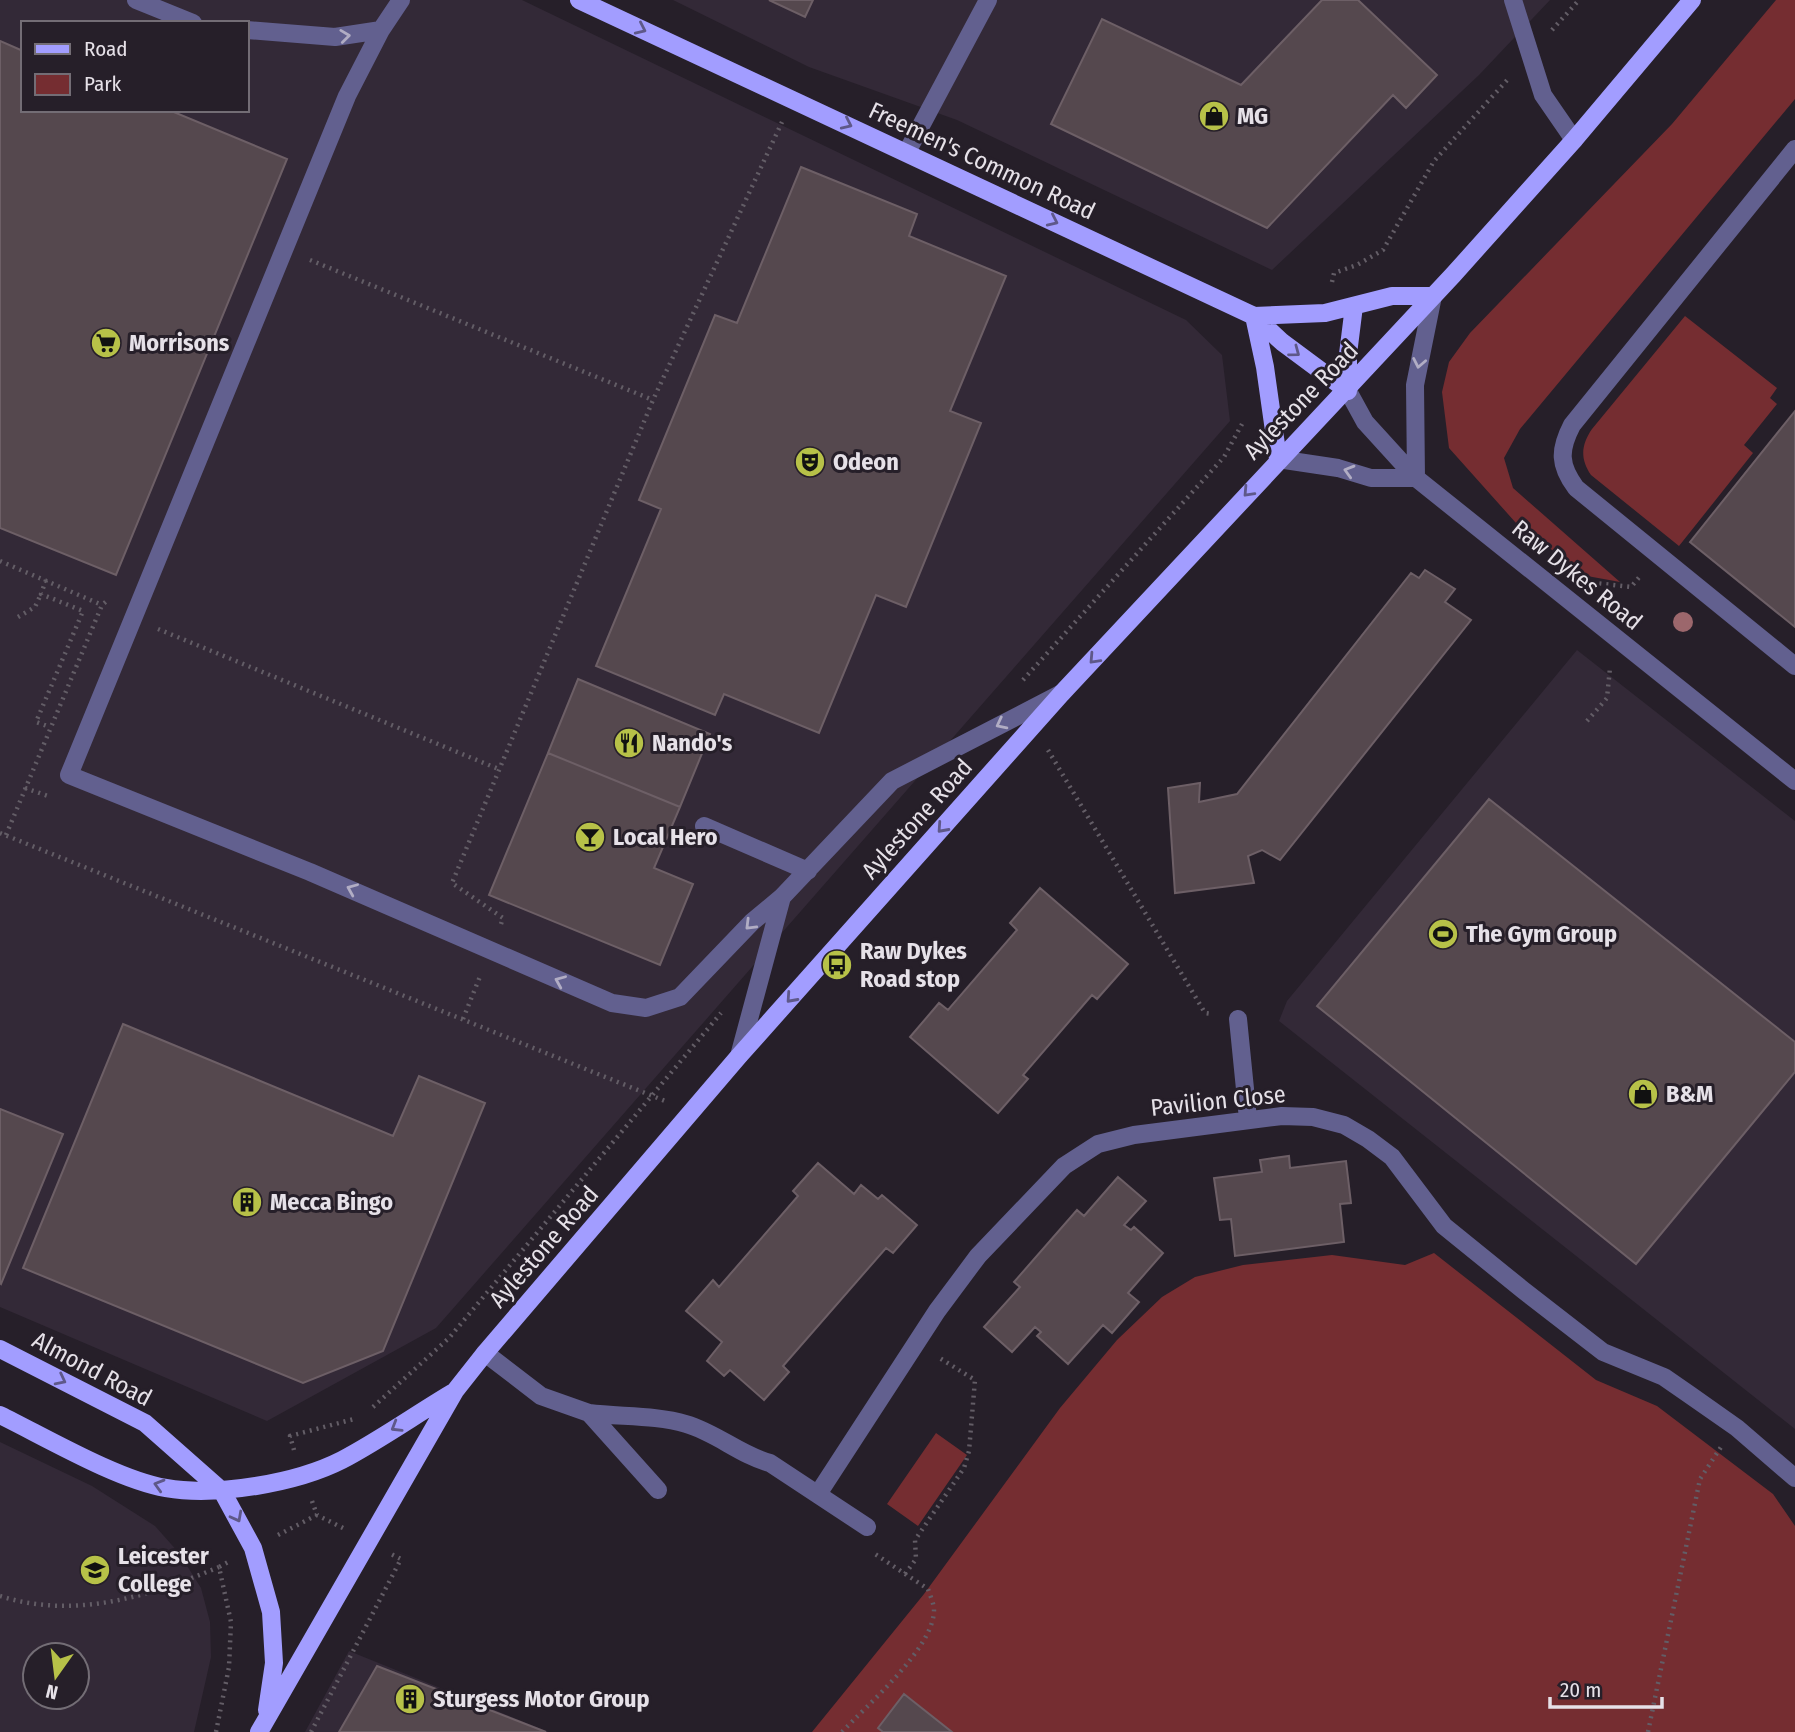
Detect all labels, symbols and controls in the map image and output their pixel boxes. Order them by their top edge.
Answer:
legend [21,21,248,112]
one-way arrow [634,21,646,35]
one-way arrow [339,28,351,43]
text: Road [84,36,128,62]
text: Park [84,71,122,97]
street label: Freemen's Common Road [865,96,1099,226]
shop icon: MG [1197,99,1231,133]
place label: MG [1237,102,1268,130]
one-way arrow [840,116,852,130]
one-way arrow [1046,213,1058,227]
supermarket icon: Morrisons [89,326,123,360]
place label: Morrisons [129,329,230,357]
street label: Aylestone Road [1238,337,1364,465]
one-way arrow [1287,344,1300,356]
one-way arrow [1413,357,1428,369]
theatre icon: Odeon [793,445,827,479]
place label: Odeon [833,448,899,476]
one-way arrow [1343,465,1355,480]
one-way arrow [1244,484,1256,497]
street label: Raw Dykes Road [1506,514,1648,636]
one-way arrow [1089,651,1102,664]
one-way arrow [996,716,1008,730]
restaurant icon: Nando's [612,726,646,760]
place label: Nando's [652,729,733,757]
street label: Aylestone Road [856,753,978,885]
bar icon: Local Hero [573,820,607,854]
one-way arrow [938,820,950,833]
place label: Local Hero [613,823,718,851]
one-way arrow [346,884,358,898]
one-way arrow [746,917,759,930]
sports icon: The Gym Group [1426,917,1460,951]
place label: The Gym Group [1466,920,1617,948]
place label: Raw Dykes Road stop [860,937,967,993]
bus stop icon: Raw Dykes Road stop [820,948,854,982]
one-way arrow [554,976,566,990]
one-way arrow [787,990,799,1003]
shop icon: B&M [1626,1077,1660,1111]
street label: Pavilion Close [1149,1080,1287,1122]
place label: B&M [1666,1080,1713,1108]
street label: Aylestone Road [484,1181,604,1313]
building icon: Mecca Bingo [230,1185,264,1219]
place label: Mecca Bingo [270,1188,393,1216]
street label: Almond Road [28,1326,156,1412]
one-way arrow [54,1371,66,1385]
one-way arrow [391,1418,404,1431]
one-way arrow [153,1479,165,1493]
one-way arrow [228,1510,242,1522]
place label: Leicester College [118,1542,209,1598]
school or university icon: Leicester College [78,1553,112,1587]
north arrow [21,1641,91,1711]
scale bar [1550,1666,1662,1710]
text: 20 m [1560,1677,1601,1703]
text: N [44,1679,60,1705]
building icon: Sturgess Motor Group [393,1682,427,1716]
place label: Sturgess Motor Group [433,1685,650,1713]

